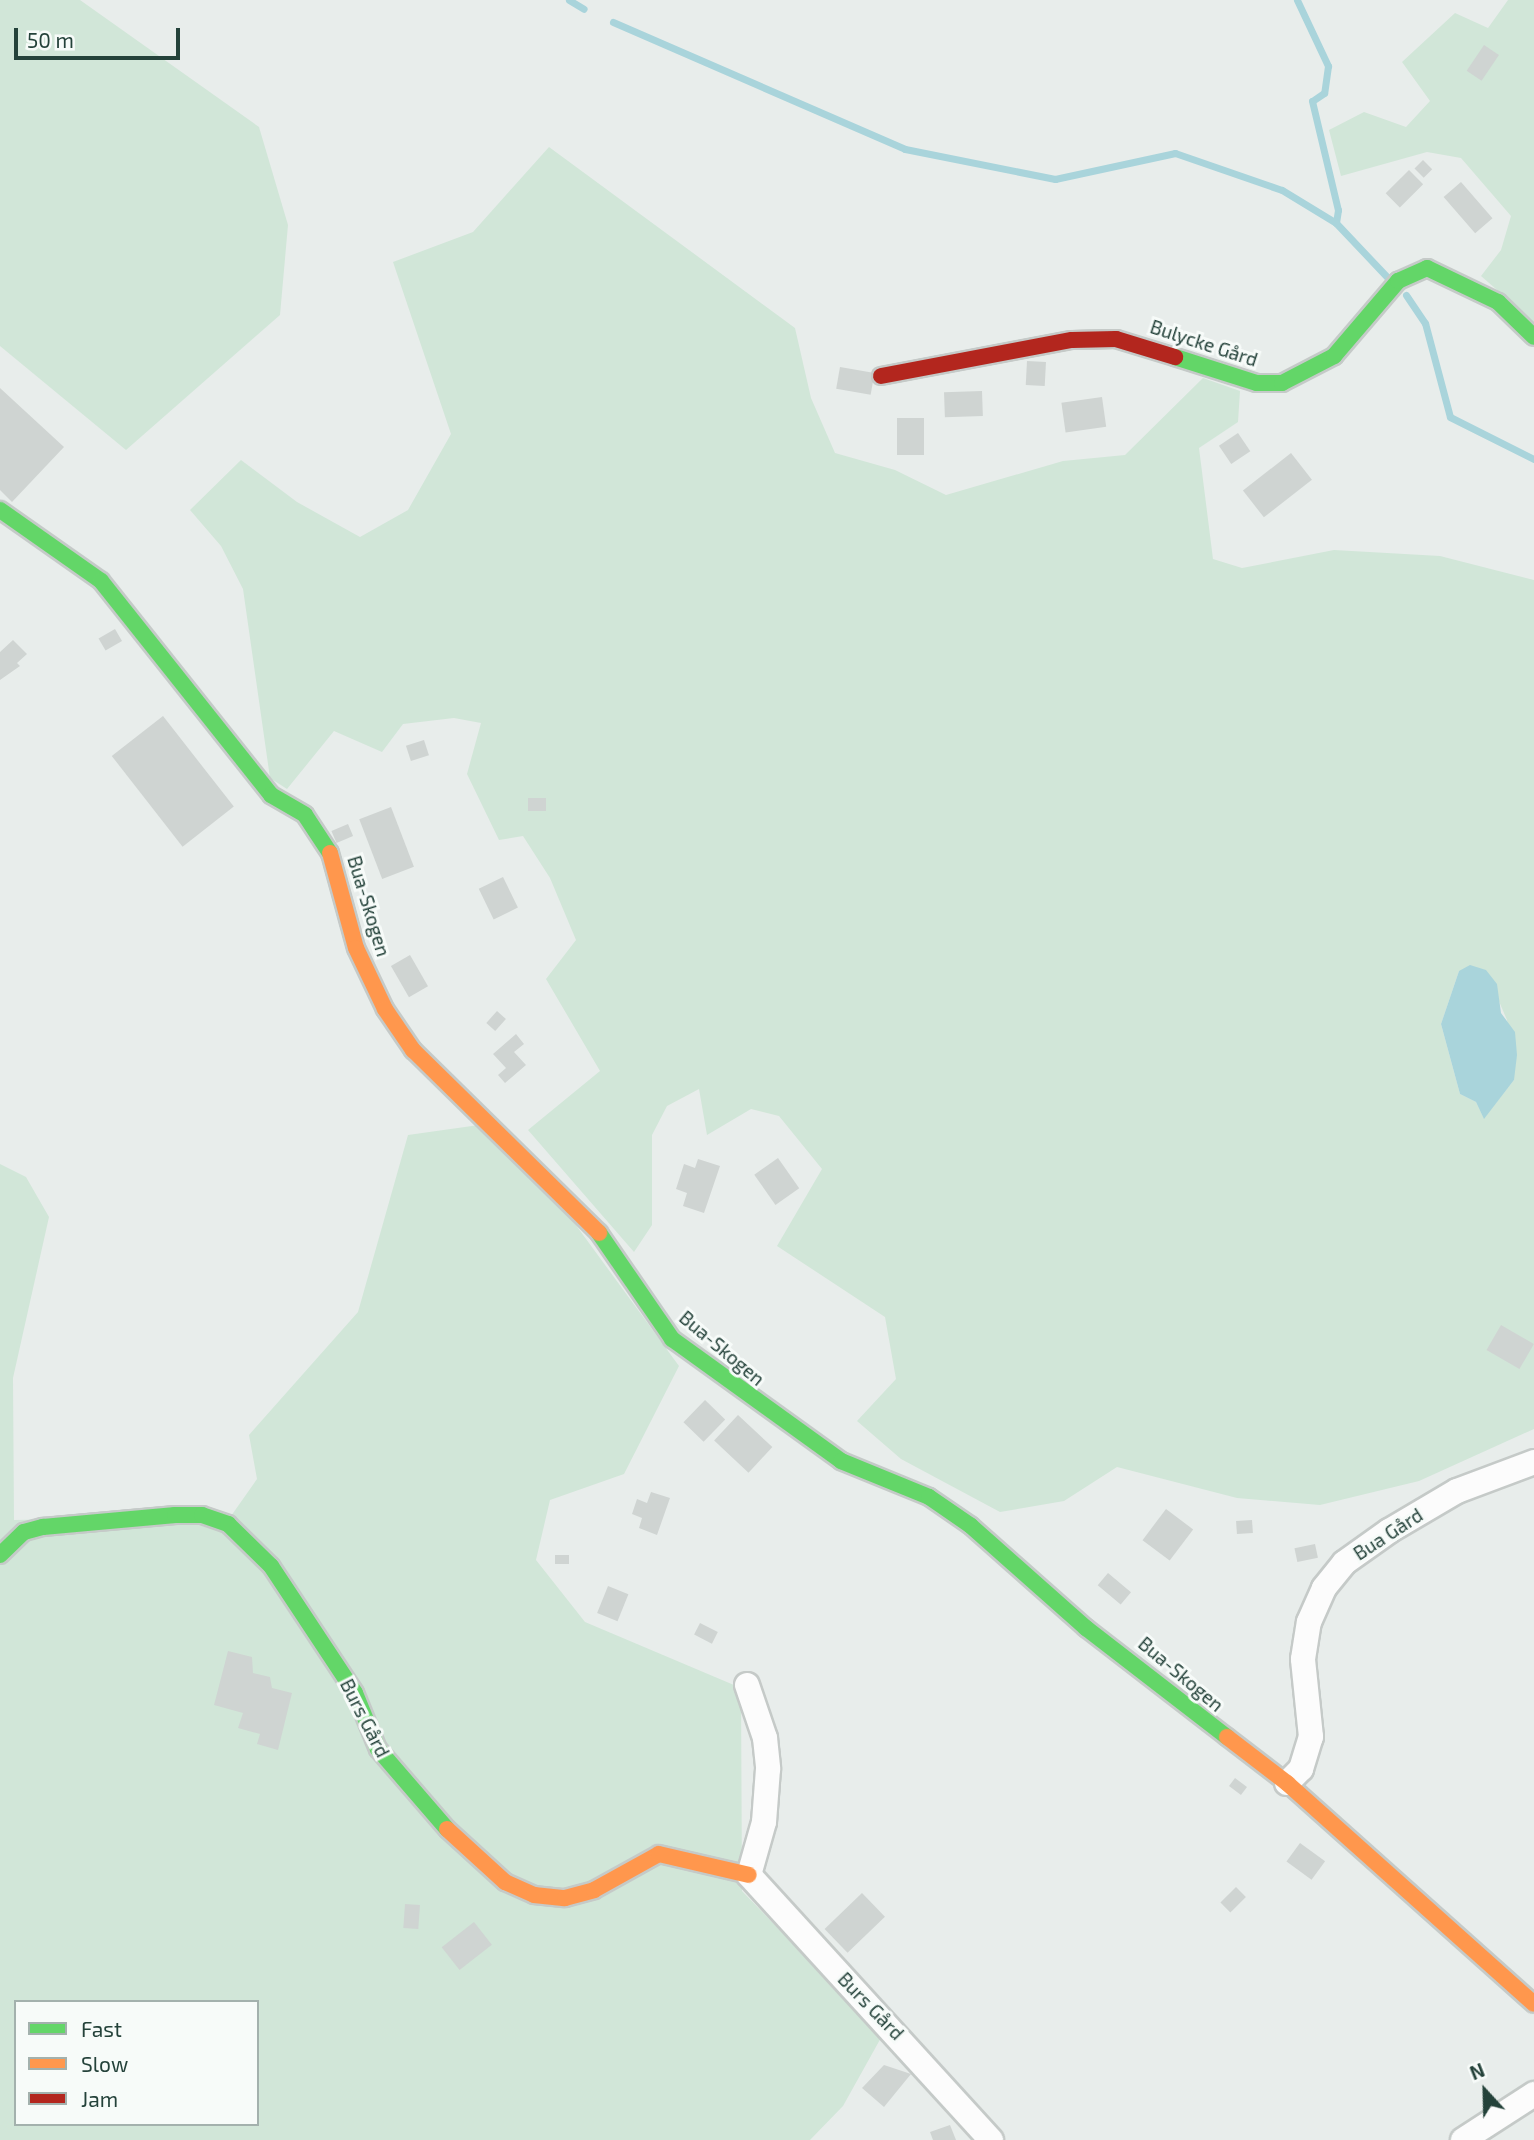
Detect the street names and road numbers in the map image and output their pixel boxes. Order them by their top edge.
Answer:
street label: Bulycke Gård [1147,315,1261,371]
street label: Bua-Skogen [343,853,395,959]
street label: Bua-Skogen [675,1306,769,1390]
street label: Bua Gård [1349,1503,1427,1565]
street label: Bua-Skogen [1134,1632,1228,1716]
street label: Burs Gård [336,1675,394,1761]
street label: Burs Gård [833,1968,909,2044]

